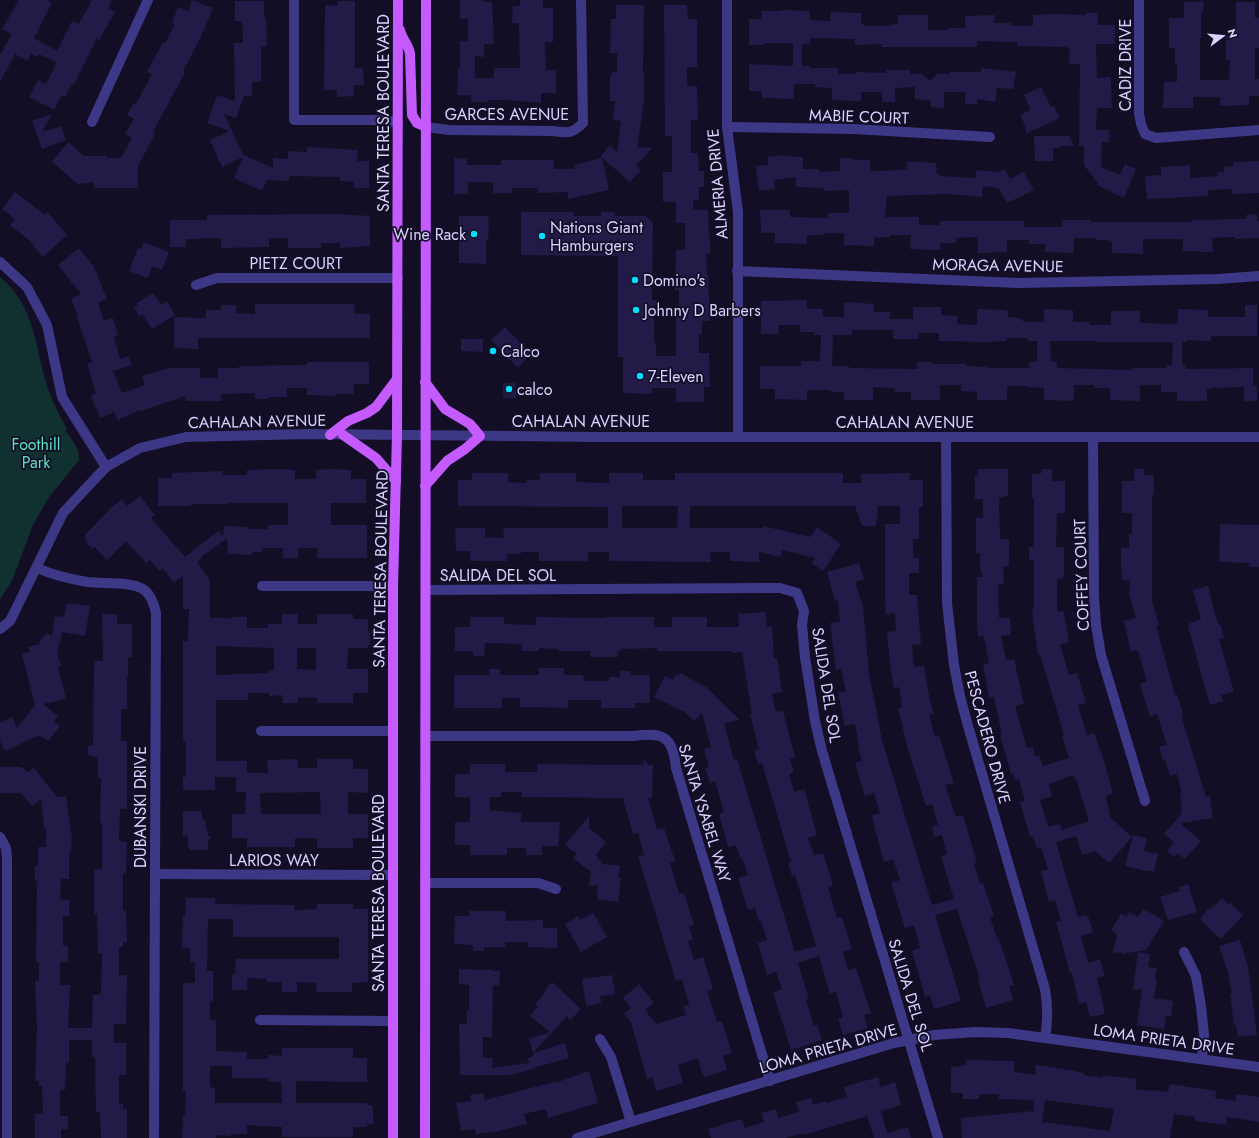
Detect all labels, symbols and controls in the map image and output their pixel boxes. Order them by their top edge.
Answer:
street label: SANTA TERESA BOULEVARD [372,14,395,212]
north arrow [1203,16,1243,56]
street label: CADIZ DRIVE [1114,19,1137,111]
text: N [1224,27,1242,40]
street label: GARCES AVENUE [445,103,569,126]
street label: MABIE COURT [809,103,910,130]
street label: ALMERIA DRIVE [701,128,734,240]
place label: Nations Giant Hamburgers [550,216,643,257]
place label: Wine Rack [393,223,467,246]
marker: Wine Rack [469,229,479,239]
marker: Nations Giant Hamburgers [537,231,547,241]
street label: PIETZ COURT [250,252,343,275]
street label: MORAGA AVENUE [932,253,1064,278]
place label: Domino's [643,269,705,292]
marker: Domino's [630,275,640,285]
place label: Johnny D Barbers [642,299,761,322]
marker: Johnny D Barbers [631,305,641,315]
place label: Calco [501,340,540,363]
marker: Calco [488,346,498,356]
place label: 7-Eleven [648,365,704,388]
marker: 7-Eleven [635,371,645,381]
place label: calco [517,378,553,401]
marker: calco [504,384,514,394]
street label: CAHALAN AVENUE [188,409,326,434]
street label: CAHALAN AVENUE [512,410,650,433]
street label: CAHALAN AVENUE [836,411,974,434]
park label: Foothill Park [12,433,60,474]
street label: SANTA TERESA BOULEVARD [367,470,394,668]
street label: COFFEY COURT [1068,518,1095,631]
street label: SALIDA DEL SOL [440,564,557,587]
street label: SALIDA DEL SOL [806,626,847,745]
street label: PESCADERO DRIVE [959,668,1016,806]
street label: SANTA YSABEL WAY [673,741,737,885]
street label: DUBANSKI DRIVE [129,746,152,868]
street label: SANTA TERESA BOULEVARD [367,794,390,992]
street label: LARIOS WAY [229,849,319,872]
street label: SALIDA DEL SOL [882,936,939,1055]
street label: LOMA PRIETA DRIVE [757,1018,900,1079]
street label: LOMA PRIETA DRIVE [1092,1018,1236,1061]

